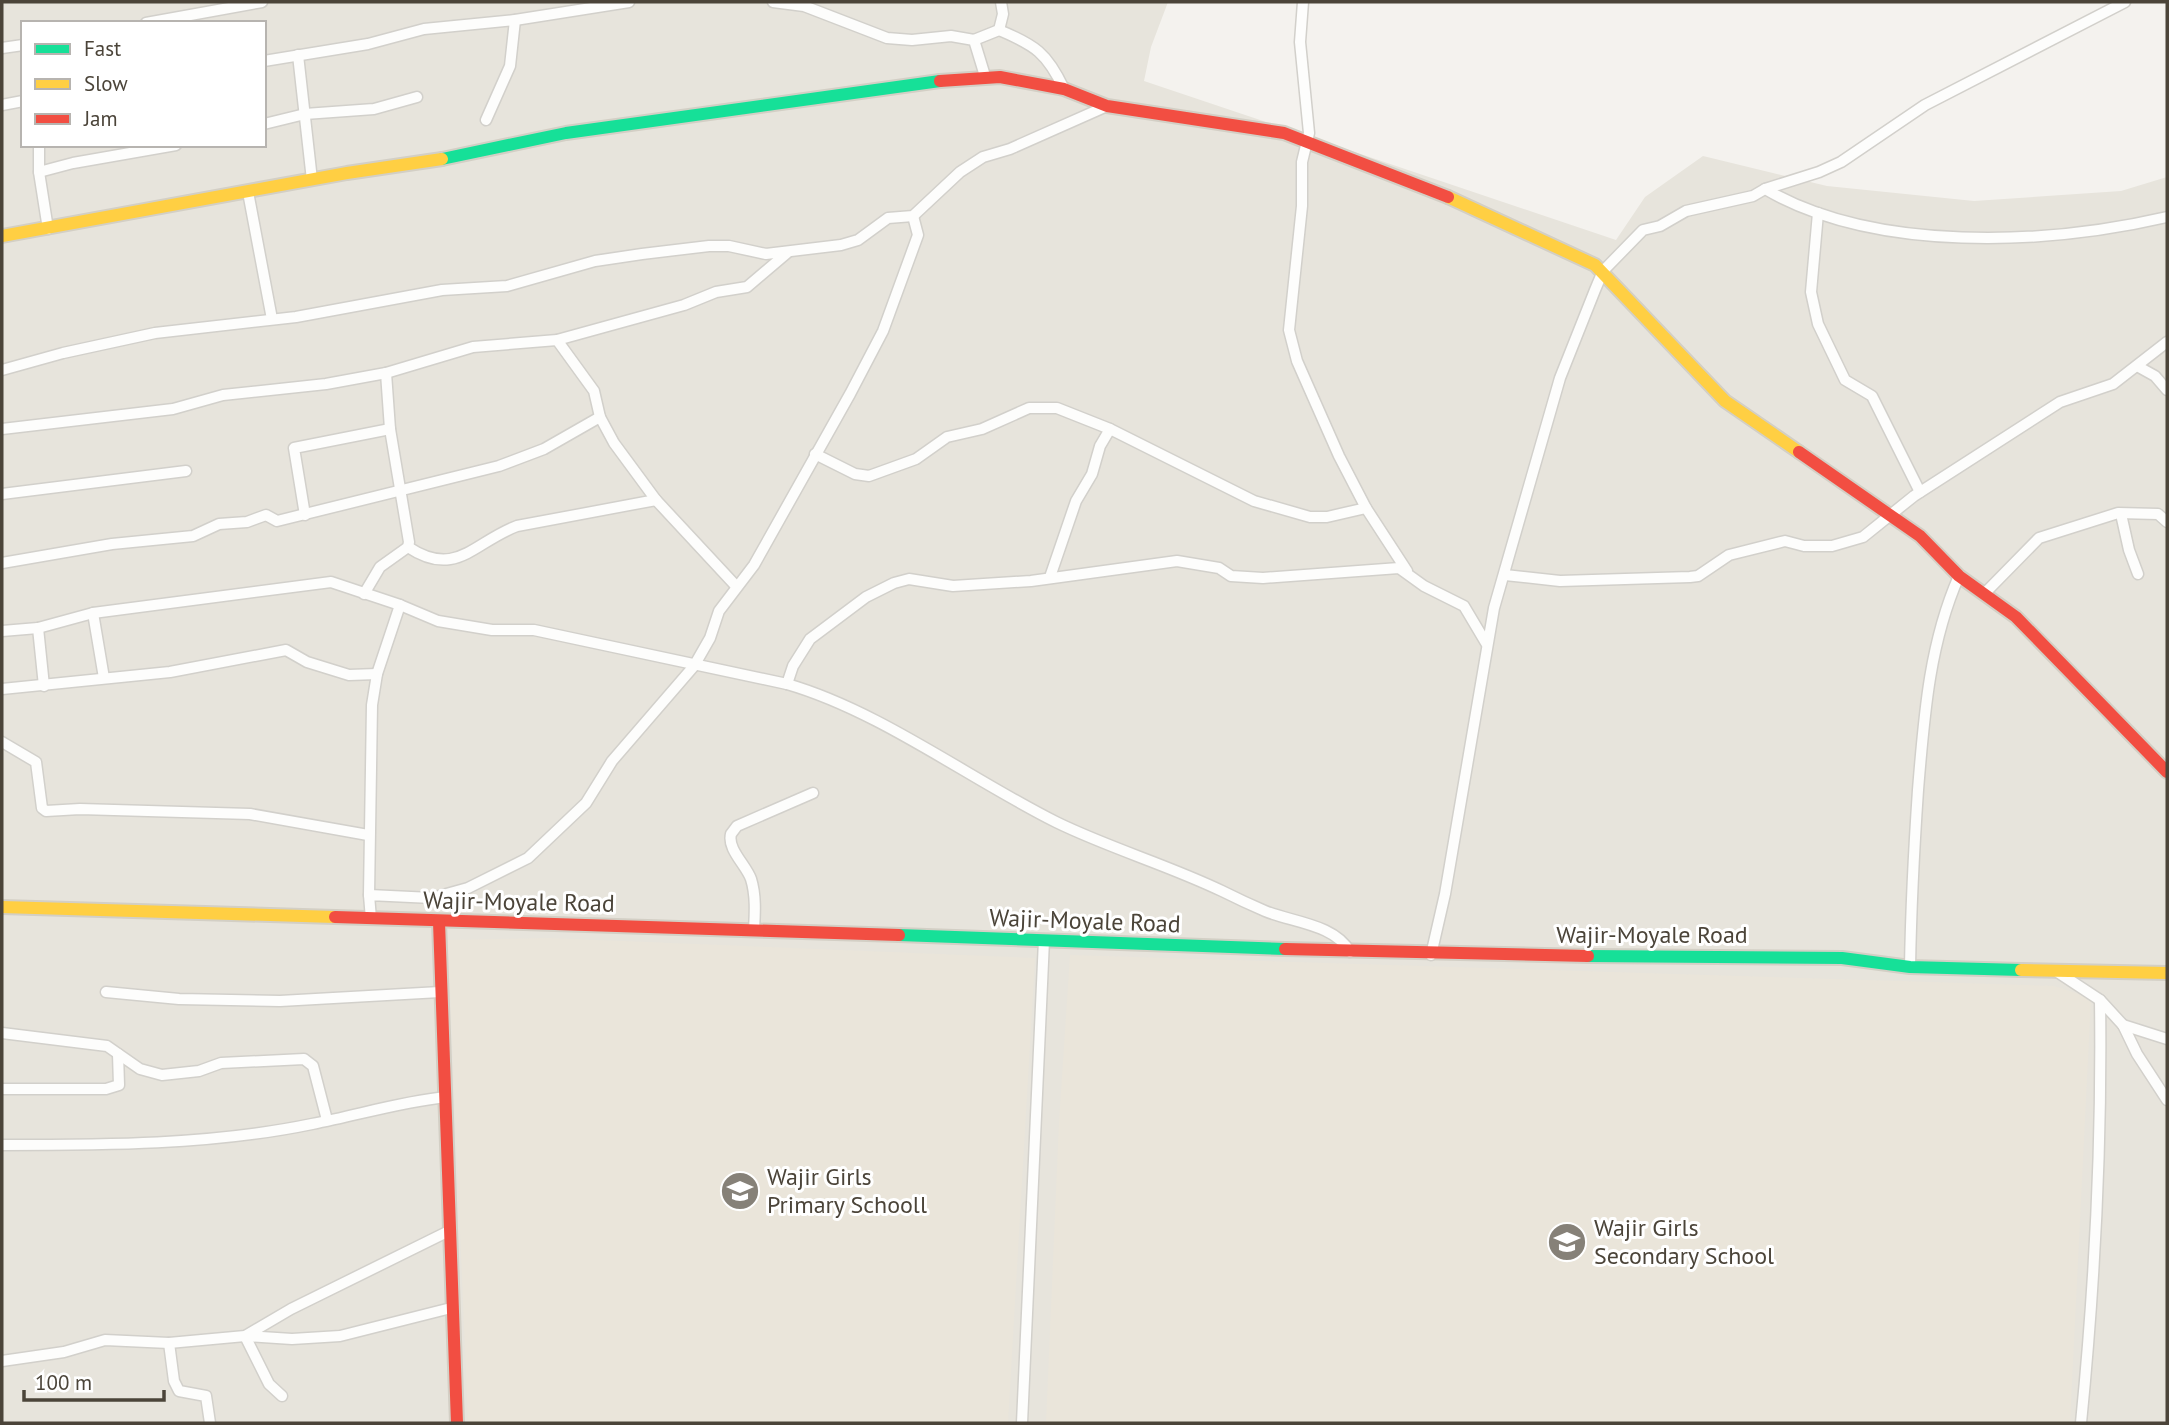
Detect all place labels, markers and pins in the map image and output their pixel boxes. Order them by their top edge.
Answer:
place label: Wajir Girls Primary Schooll [767,1161,927,1220]
school or university icon: Wajir Girls Primary Schooll [719,1170,761,1212]
place label: Wajir Girls Secondary School [1594,1212,1774,1271]
school or university icon: Wajir Girls Secondary School [1546,1221,1588,1263]

